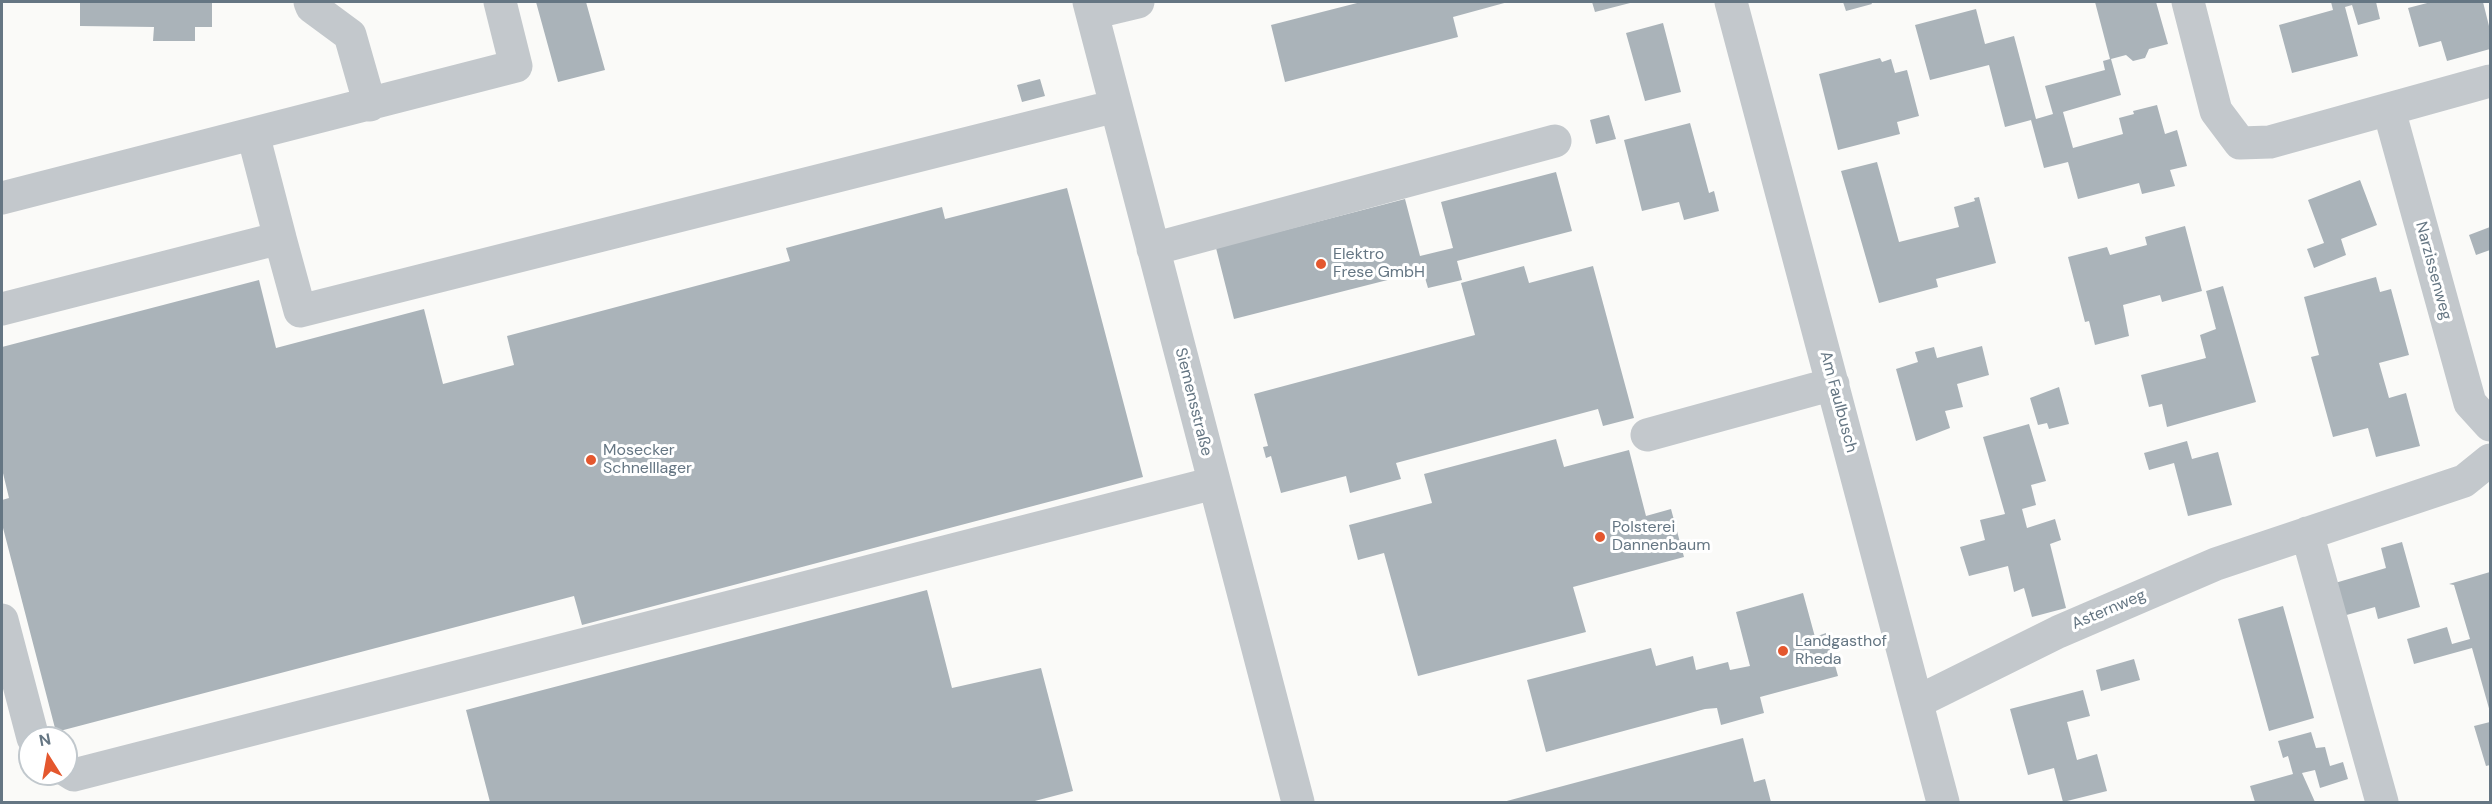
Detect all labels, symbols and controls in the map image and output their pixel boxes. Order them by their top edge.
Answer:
street label: Narzissenweg [2411,220,2455,322]
place label: Elektro Frese GmbH [1333,245,1425,283]
marker: Elektro Frese GmbH [1314,257,1328,271]
street label: Siemensstraße [1170,346,1216,458]
street label: Am Faulbusch [1815,349,1861,455]
place label: Mosecker Schnelllager [603,441,692,479]
marker: Mosecker Schnelllager [584,453,598,467]
place label: Polsterei Dannenbaum [1612,518,1710,556]
marker: Polsterei Dannenbaum [1593,530,1607,544]
street label: Asternweg [2069,586,2149,634]
place label: Landgasthof Rheda [1795,632,1887,670]
marker: Landgasthof Rheda [1776,644,1790,658]
north arrow [18,726,78,786]
text: N [37,728,53,751]

